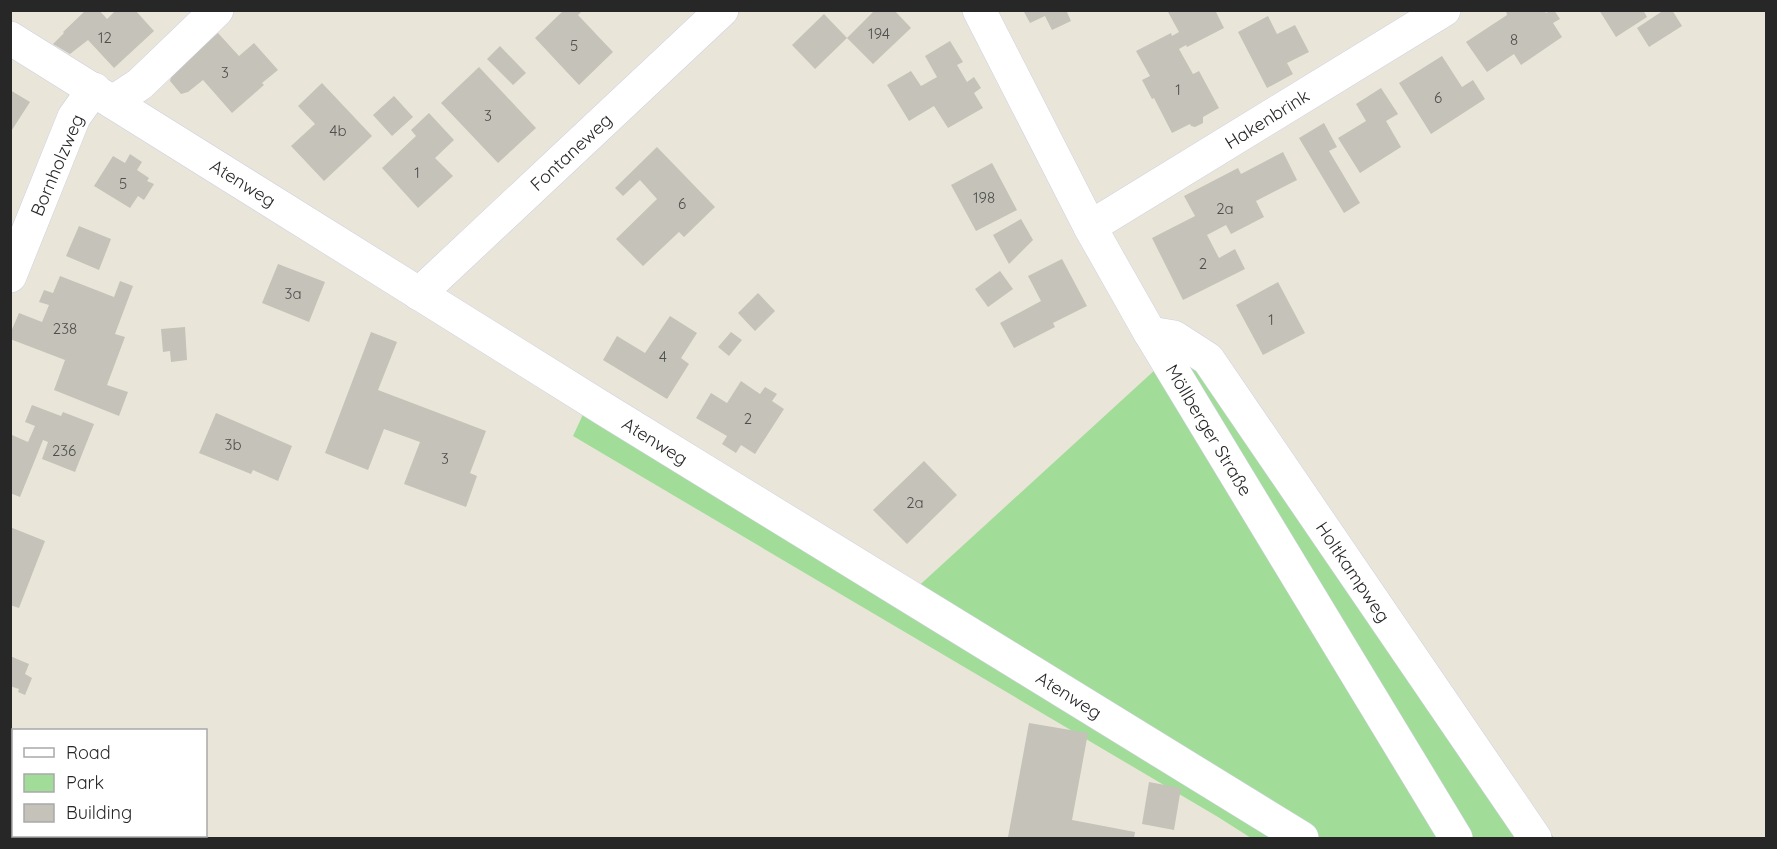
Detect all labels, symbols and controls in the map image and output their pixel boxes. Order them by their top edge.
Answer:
house number: 194 [868,24,890,43]
house number: 12 [98,28,112,47]
house number: 8 [1510,30,1518,49]
house number: 5 [570,36,578,55]
house number: 3 [221,63,229,82]
house number: 1 [1175,80,1181,99]
street label: Hakenbrink [1220,84,1314,154]
house number: 6 [1434,88,1442,107]
house number: 3 [484,106,492,125]
street label: Fontaneweg [525,108,617,196]
street label: Bornholzweg [25,111,89,219]
house number: 4b [330,121,347,140]
street label: Atenweg [206,154,280,212]
house number: 1 [414,163,420,182]
house number: 5 [119,174,127,193]
house number: 198 [973,188,995,207]
house number: 6 [678,194,686,213]
house number: 2a [1216,199,1234,218]
house number: 2 [1199,254,1207,273]
house number: 3a [285,284,301,303]
house number: 1 [1268,310,1274,329]
house number: 238 [53,319,77,338]
house number: 4 [659,347,667,366]
street label: Möllberger Straße [1161,360,1257,500]
house number: 2 [744,409,752,428]
street label: Atenweg [618,412,692,470]
house number: 3b [225,435,241,454]
house number: 236 [52,441,76,460]
house number: 3 [441,449,449,468]
house number: 2a [906,493,924,512]
street label: Holtkampweg [1311,517,1395,627]
street label: Atenweg [1032,666,1106,724]
legend [12,729,207,837]
text: Road [66,741,111,764]
text: Park [66,771,104,794]
text: Building [66,801,132,824]

